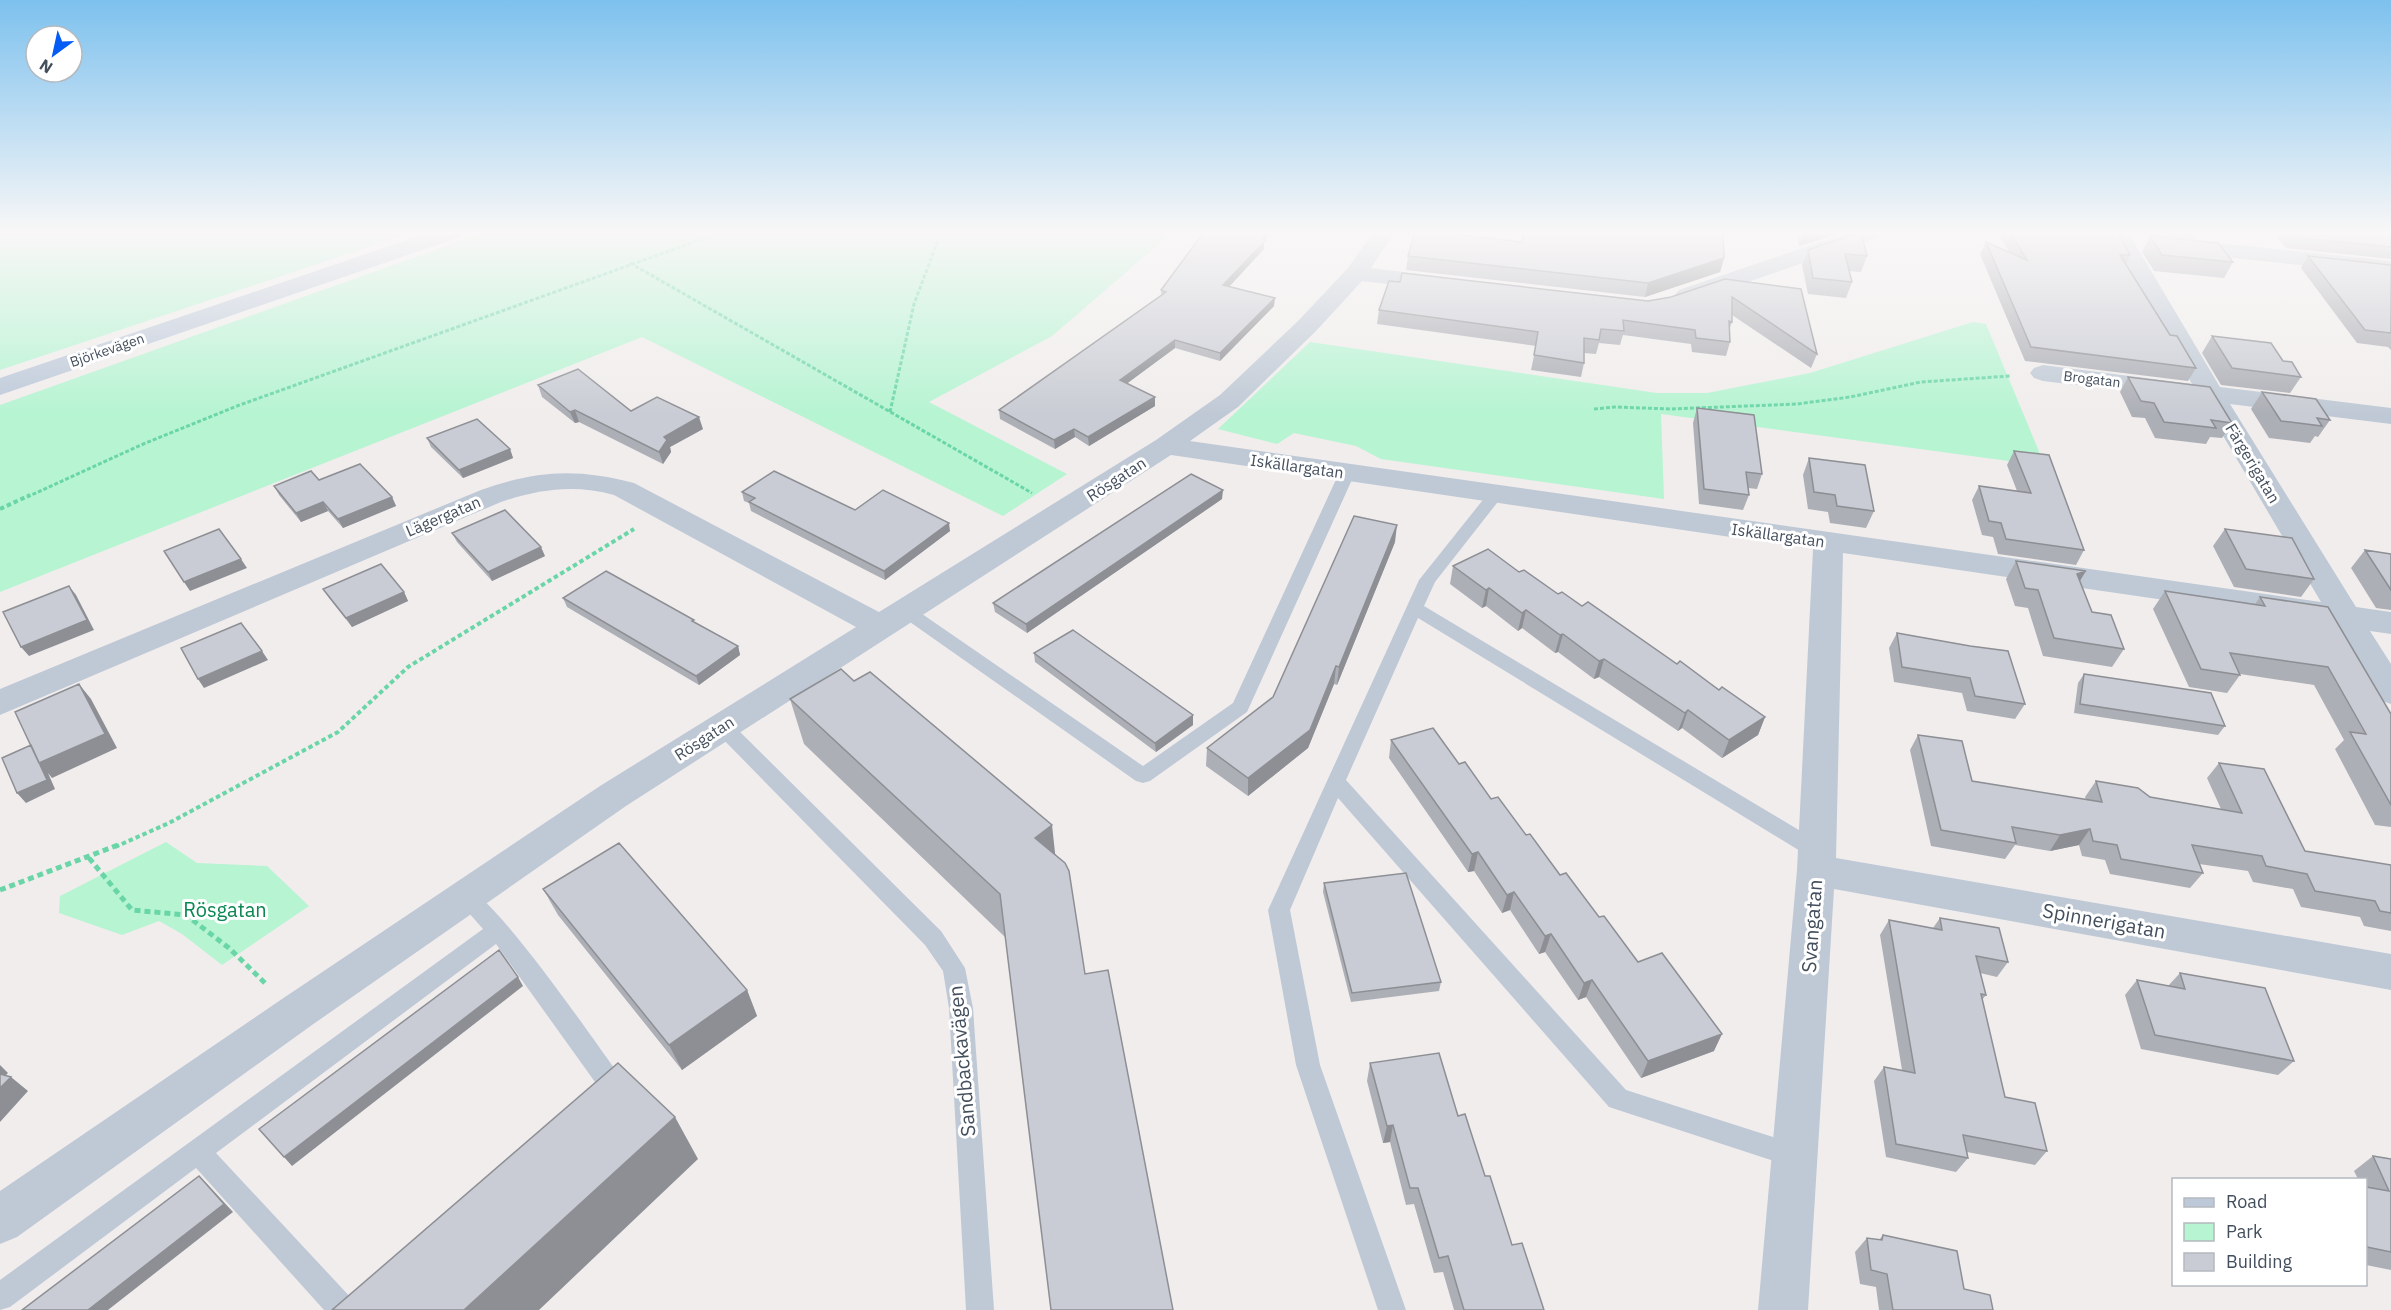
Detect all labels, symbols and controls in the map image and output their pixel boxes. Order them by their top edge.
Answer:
north arrow [24,24,84,84]
text: N [36,55,56,78]
street label: Björkevägen [67,329,147,371]
street label: Brogatan [2063,367,2121,391]
street label: Färgerigatan [2221,419,2285,507]
street label: Iskällargatan [1249,450,1345,482]
street label: Rösgatan [1083,452,1149,506]
street label: Lägergatan [403,491,483,541]
street label: Iskällargatan [1730,519,1826,551]
street label: Rösgatan [671,711,737,765]
street label: Svangatan [1795,878,1828,974]
park label: Rösgatan [183,896,267,923]
street label: Spinnerigatan [2040,896,2168,945]
street label: Sandbackavägen [941,984,982,1138]
legend [2172,1178,2367,1286]
text: Road [2226,1190,2267,1213]
text: Park [2226,1220,2263,1243]
text: Building [2226,1250,2293,1273]

